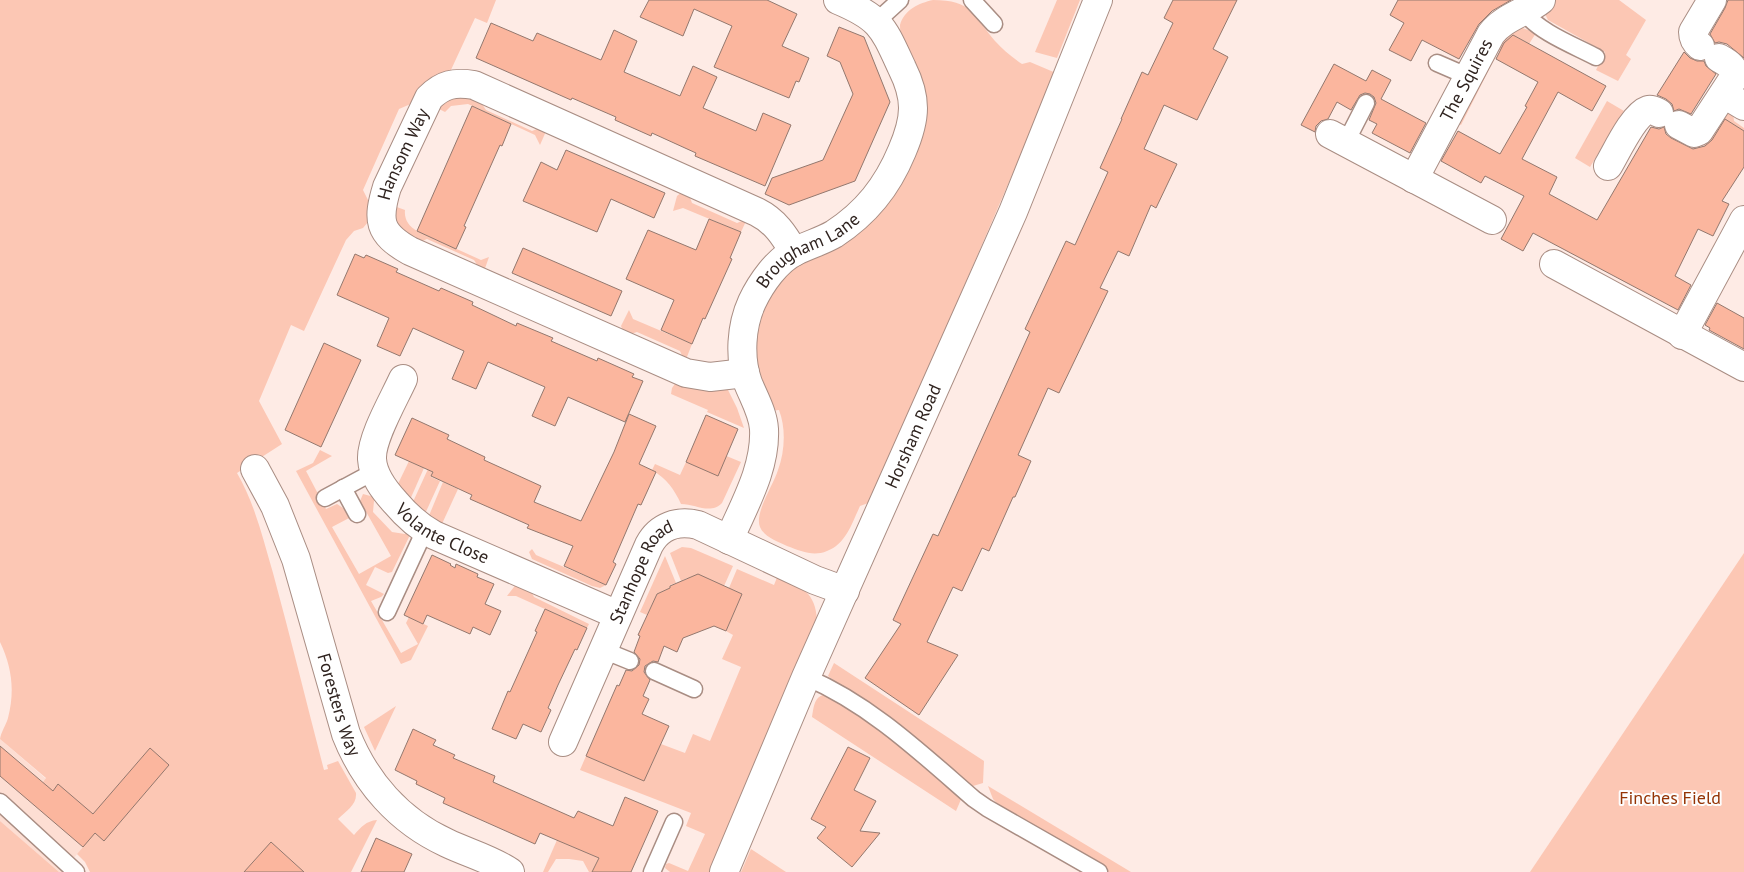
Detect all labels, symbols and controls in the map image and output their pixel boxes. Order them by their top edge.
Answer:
street label: The Squires [1435,35,1497,125]
street label: Hansom Way [372,104,434,203]
street label: Brougham Lane [751,207,864,292]
street label: Horsham Road [879,380,946,492]
street label: Volante Close [390,497,493,569]
street label: Stanhope Road [604,514,676,627]
street label: Foresters Way [313,651,367,761]
park label: Finches Field [1619,786,1721,809]

